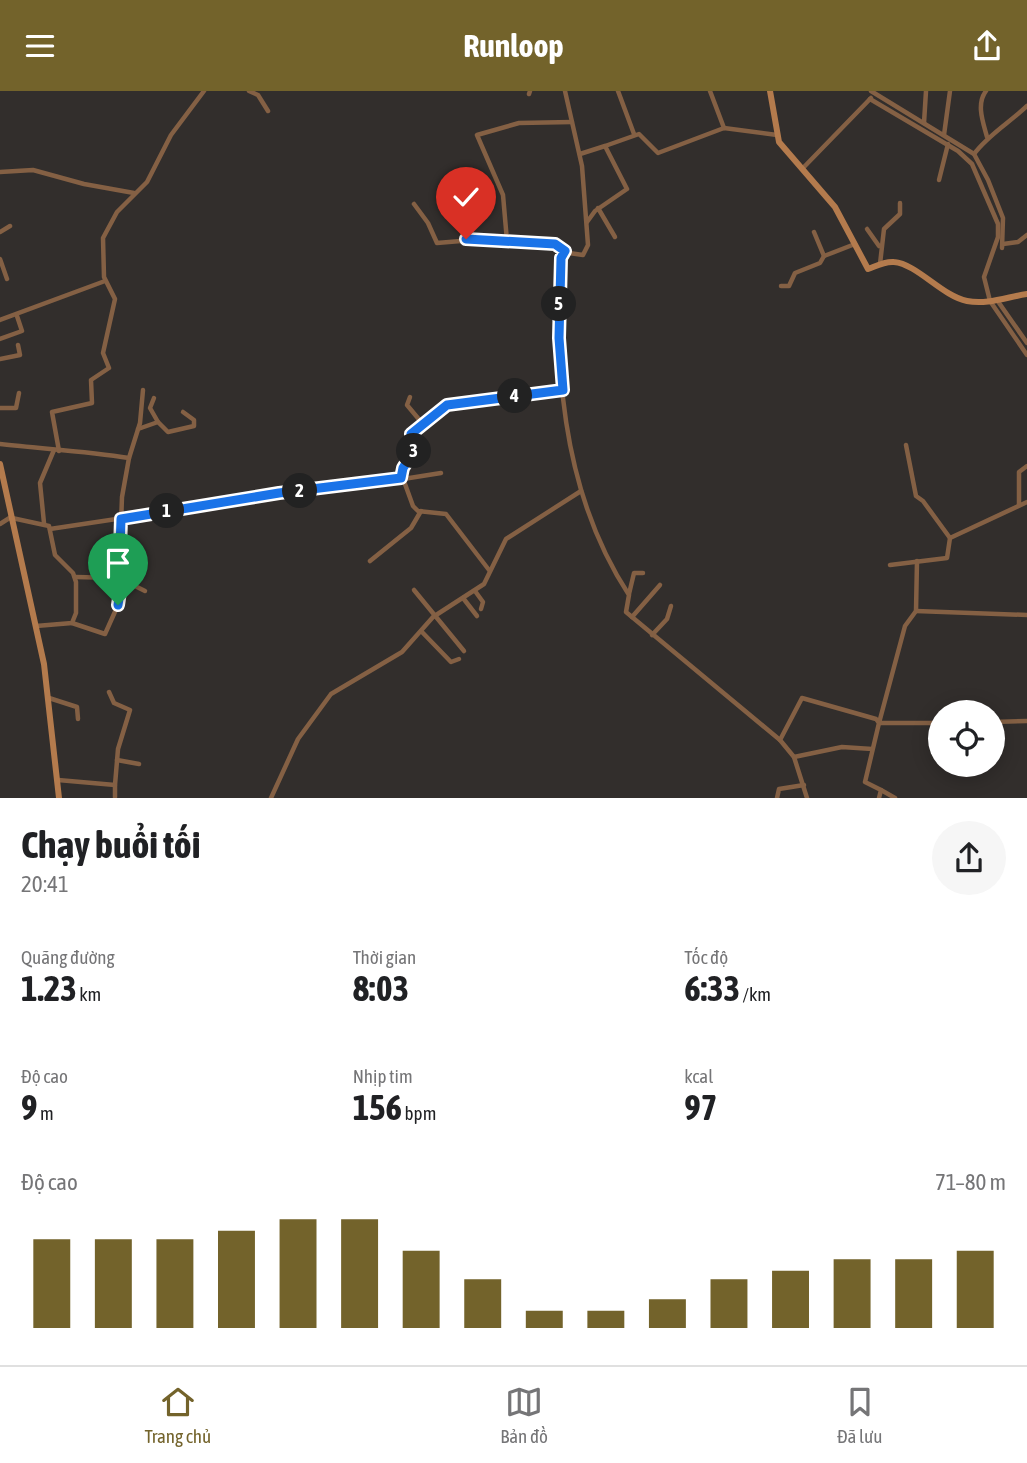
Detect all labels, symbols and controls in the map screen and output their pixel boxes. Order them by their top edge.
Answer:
icon: menu [21,27,59,65]
text: Runloop [463,27,564,64]
icon: share [968,27,1006,65]
pin [436,167,496,239]
icon: check [447,178,485,216]
pin: 5 [542,287,576,321]
text: 5 [554,292,563,314]
pin: 4 [498,379,532,413]
text: 4 [510,384,519,406]
pin: 3 [396,433,432,469]
text: 3 [409,439,418,461]
pin: 2 [282,473,318,509]
text: 2 [295,479,304,501]
pin: 1 [150,493,184,529]
text: 1 [162,499,171,521]
pin [88,533,148,605]
icon: arrive [99,544,137,582]
map controls [928,700,1005,777]
button: locate [928,700,1005,777]
button: share [932,821,1006,895]
text: Chạy buổi tối [21,823,200,866]
text: 20:41 [21,871,69,897]
text: Quãng đường [21,946,115,968]
text: Thời gian [353,946,416,968]
text: Tốc độ [684,946,728,968]
text: 1.23 [21,968,77,1008]
text: 8:03 [353,968,409,1008]
text: 6:33 [684,968,740,1008]
text: km [77,983,101,1005]
text: /km [740,983,771,1005]
text: Độ cao [21,1065,68,1087]
text: Nhịp tim [353,1065,413,1087]
text: kcal [684,1065,713,1087]
text: 9 [21,1087,37,1127]
text: 156 [353,1087,402,1127]
text: 97 [684,1087,717,1127]
text: m [37,1102,54,1124]
text: bpm [402,1102,436,1124]
text: Độ cao [21,1169,78,1195]
text: 71–80 m [935,1169,1006,1195]
tab: Trang chủ [145,1383,211,1447]
tab: Bản đồ [500,1383,548,1447]
tab: Đã lưu [837,1383,882,1447]

